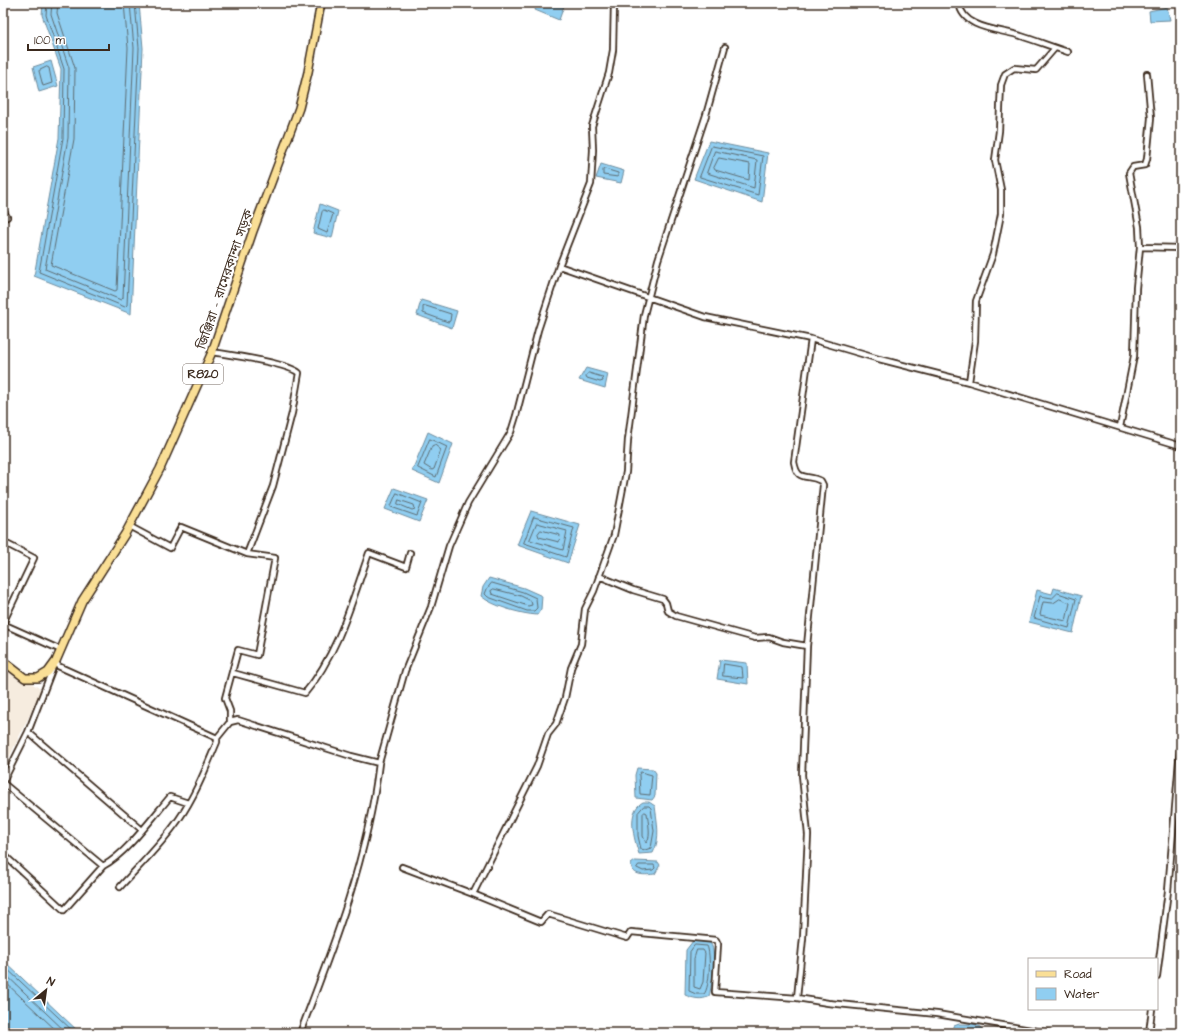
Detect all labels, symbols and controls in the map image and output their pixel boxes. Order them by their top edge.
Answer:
scale bar [28,26,109,52]
text: 100 m [34,32,65,49]
street label: জিঞ্জিরা - রামেরকান্দা সড়ক [192,207,258,353]
road number: R820 [183,364,223,384]
legend [1028,958,1158,1010]
text: Road [1064,966,1092,983]
north arrow [26,970,66,1010]
text: N [44,973,57,990]
text: Water [1064,986,1100,1003]

